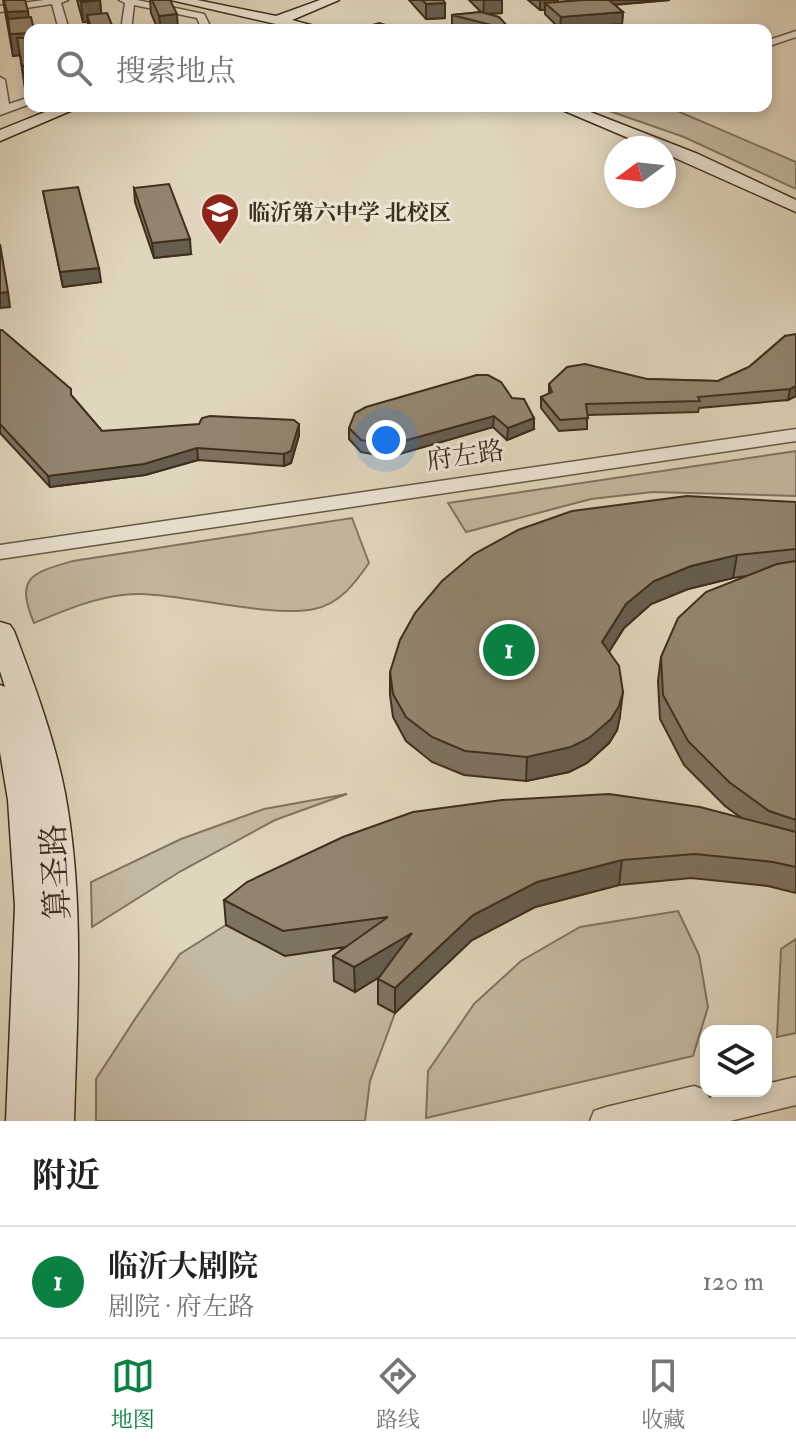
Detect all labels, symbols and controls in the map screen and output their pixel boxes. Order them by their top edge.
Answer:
search box [24,24,772,112]
icon: search [52,46,96,90]
text: 搜索地点 [116,53,236,90]
north arrow [604,136,676,208]
school or university icon: 临沂第六中学 北校区 [199,191,241,246]
place label: 临沂第六中学 北校区 [248,199,451,227]
your location [366,420,406,460]
street label: 府左路 [424,435,506,477]
pin: 1 [483,620,535,680]
street label: 算圣路 [34,823,78,921]
map controls [700,1025,772,1097]
button: layers [700,1025,772,1097]
text: 附近 [32,1155,100,1198]
text: 临沂大剧院 [108,1248,258,1285]
text: 1 [53,1266,63,1298]
text: 120 m [703,1266,764,1298]
text: 剧院 · 府左路 [108,1291,254,1323]
tab: 地图 [111,1354,155,1434]
tab: 路线 [376,1354,420,1434]
tab: 收藏 [641,1354,685,1434]

